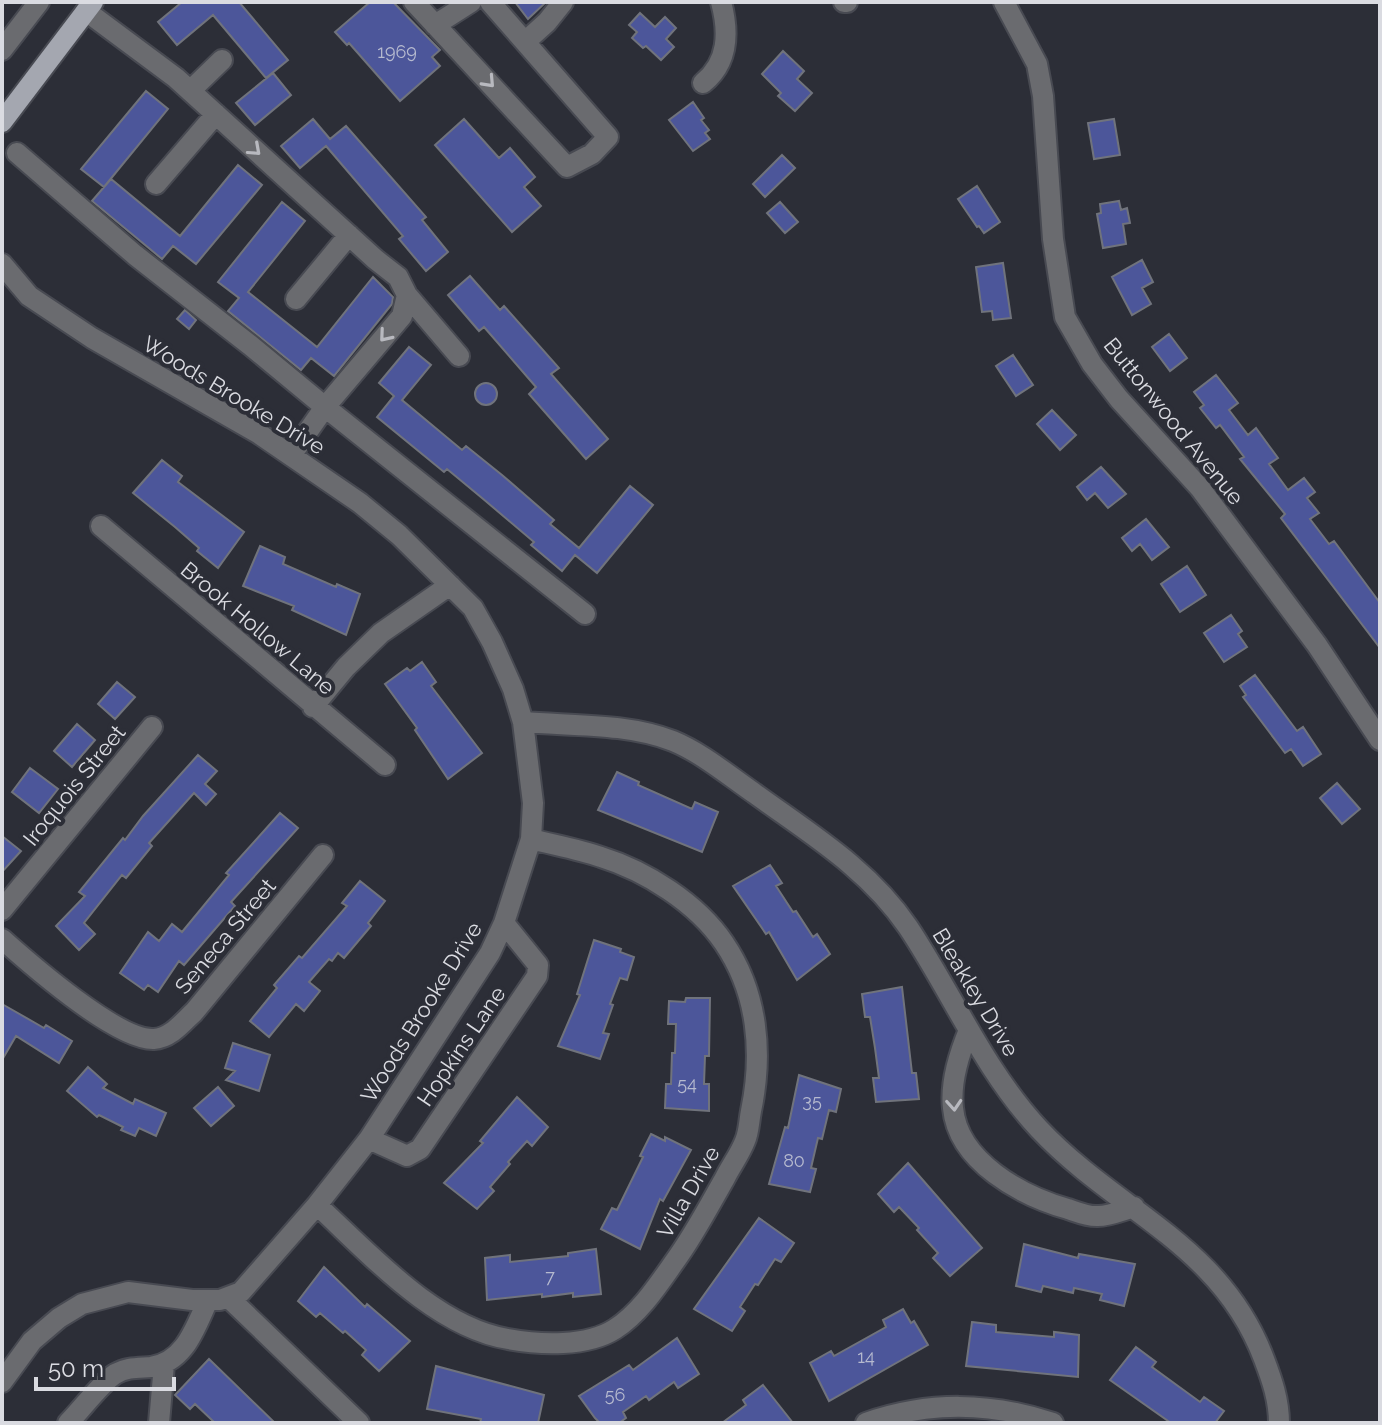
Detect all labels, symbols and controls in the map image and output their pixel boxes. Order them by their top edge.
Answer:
house number: 1969 [377,41,417,62]
one-way arrow [479,73,493,88]
one-way arrow [245,140,260,154]
one-way arrow [380,327,395,342]
street label: Woods Brooke Drive [138,330,330,460]
street label: Buttonwood Avenue [1099,332,1249,510]
street label: Brook Hollow Lane [176,556,340,700]
street label: Iroquois Street [17,719,131,851]
street label: Seneca Street [169,873,281,999]
street label: Woods Brooke Drive [355,917,487,1107]
street label: Bleakley Drive [927,923,1025,1061]
street label: Hopkins Lane [411,981,511,1111]
house number: 54 [677,1073,697,1094]
house number: 35 [802,1090,822,1111]
one-way arrow [945,1099,962,1112]
street label: Villa Drive [651,1141,725,1243]
house number: 80 [783,1150,805,1171]
house number: 7 [545,1266,555,1287]
scale bar [36,1341,174,1391]
house number: 14 [857,1346,875,1367]
text: 50 m [48,1354,104,1383]
house number: 56 [605,1384,625,1405]

